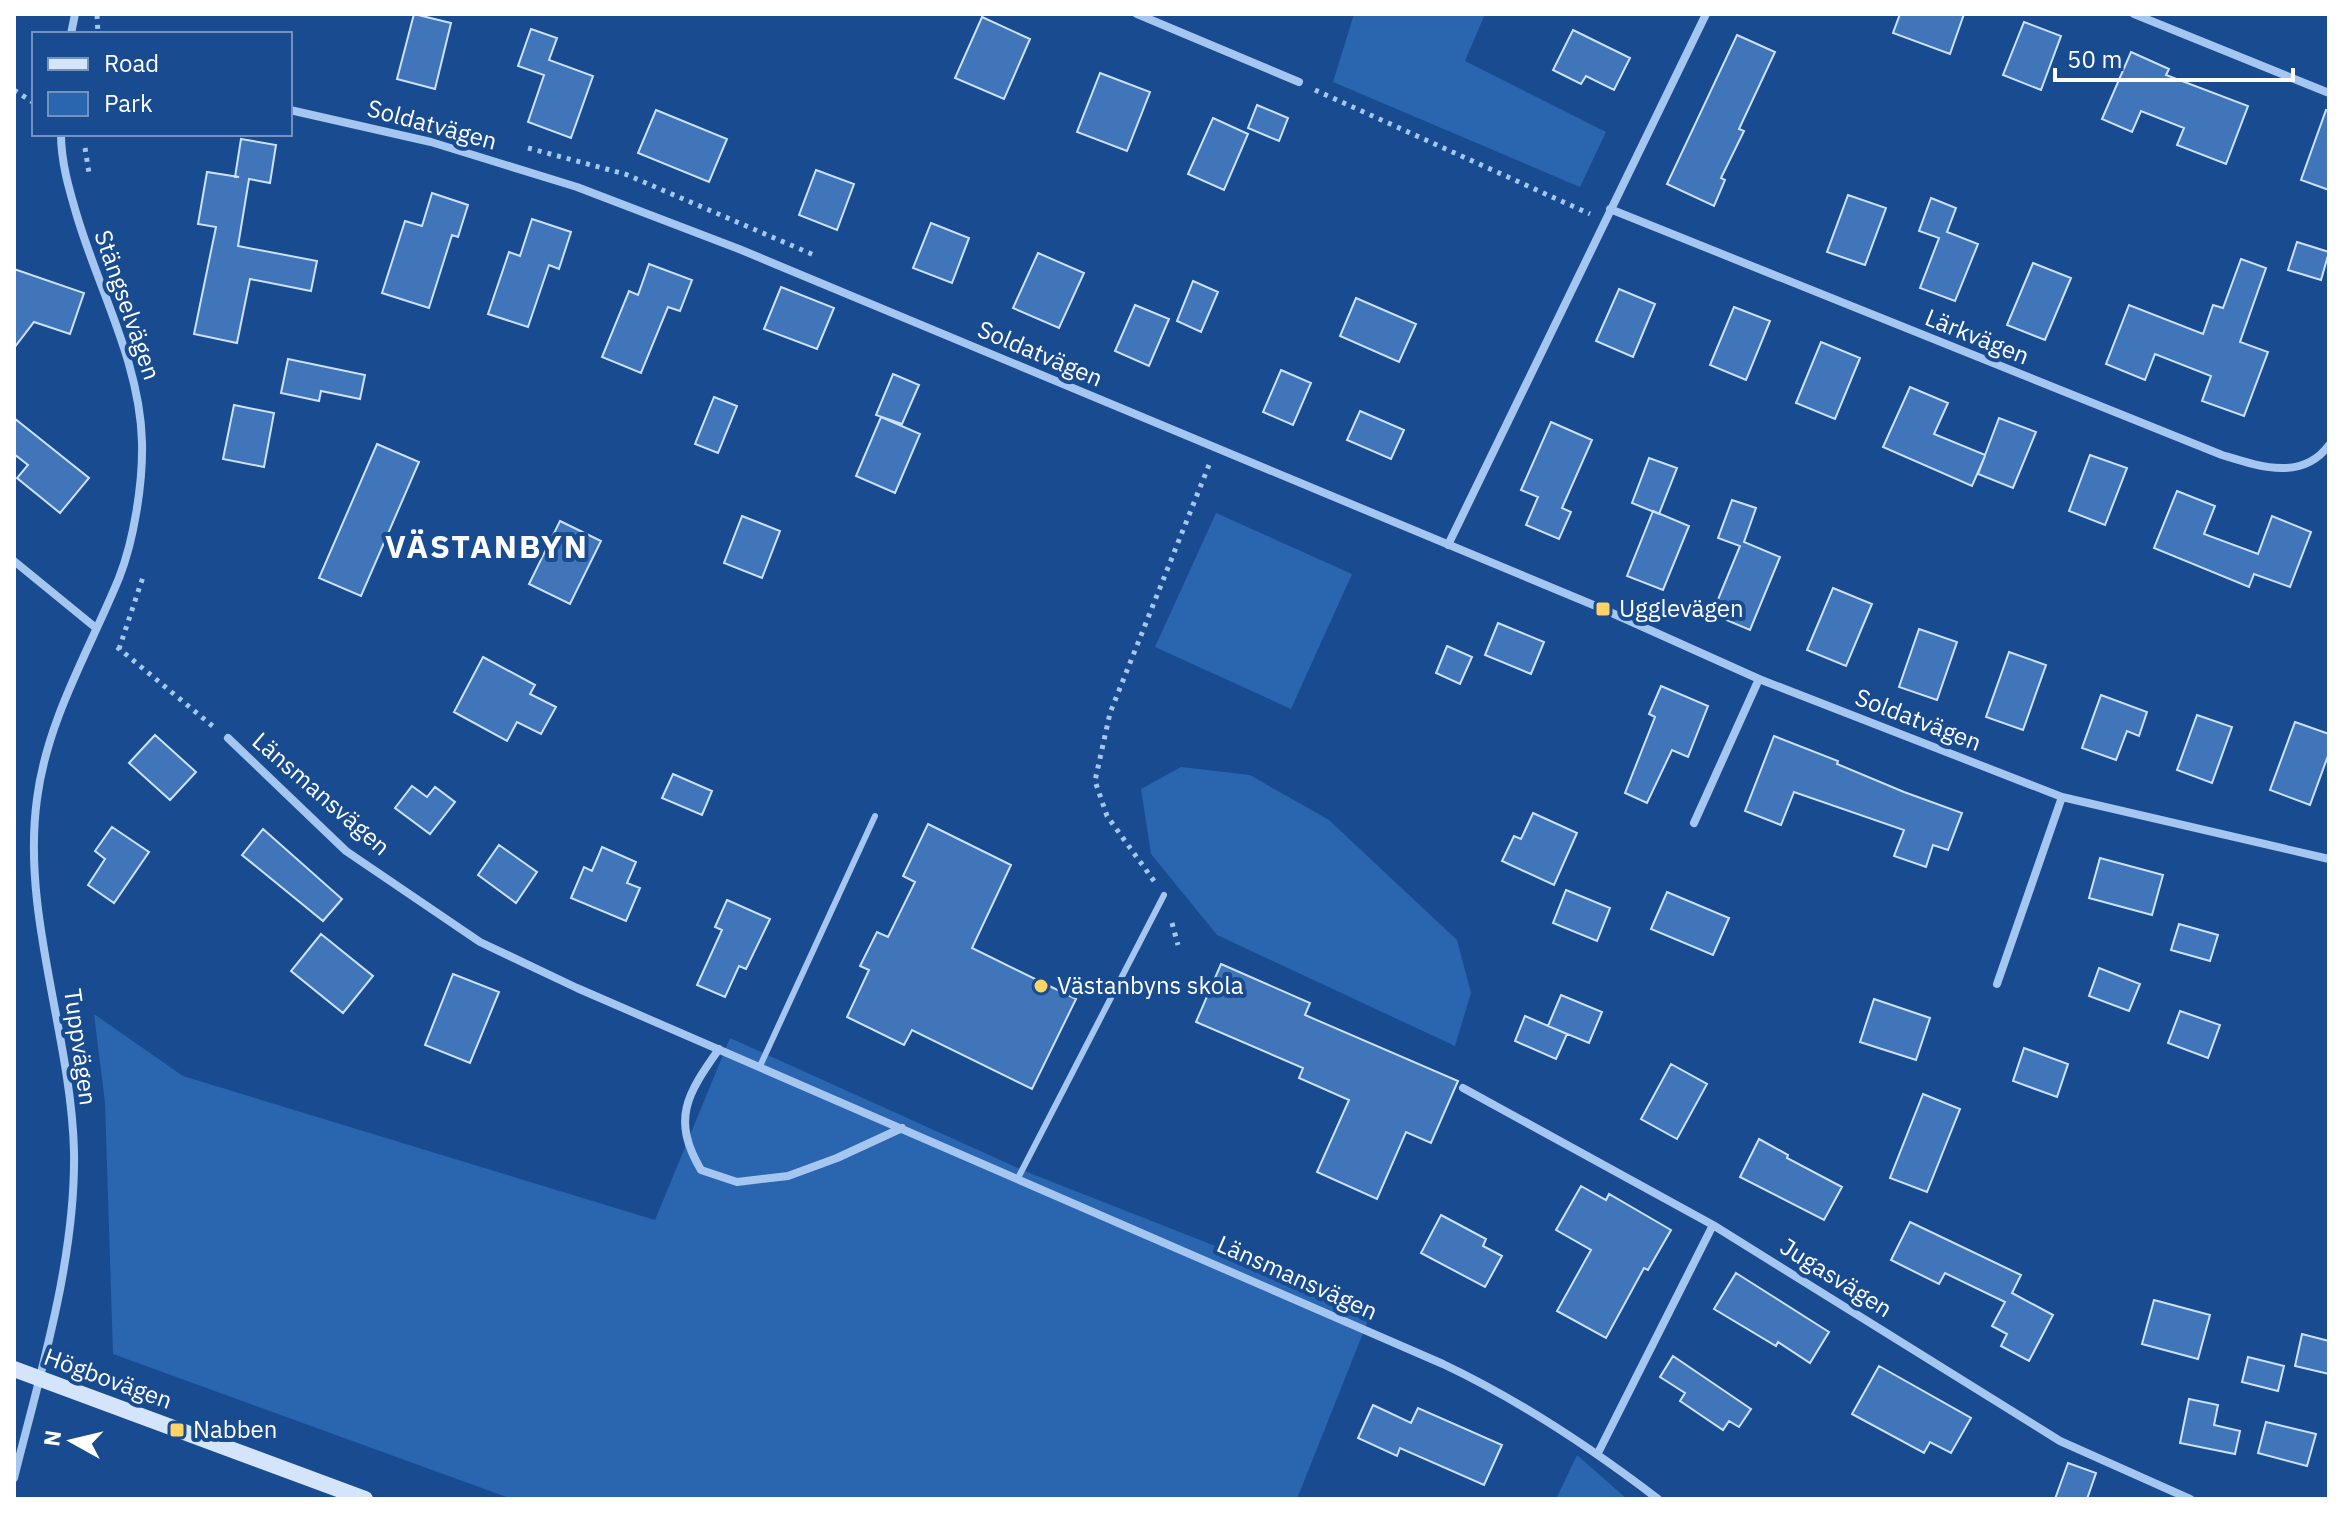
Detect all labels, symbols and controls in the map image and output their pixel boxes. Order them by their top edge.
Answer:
legend [32,32,292,136]
scale bar [2055,32,2293,82]
text: 50 m [2067,43,2122,75]
text: Road [104,47,159,79]
text: Park [104,87,153,119]
street label: Soldatvägen [364,91,501,157]
street label: Stängselvägen [87,226,169,384]
street label: Lärkvägen [1921,301,2034,371]
street label: Soldatvägen [973,312,1108,394]
district label: VÄSTANBYN [385,525,589,567]
place label: Ugglevägen [1619,592,1744,624]
marker: Ugglevägen [1594,600,1612,618]
street label: Soldatvägen [1851,680,1986,758]
street label: Länsmansvägen [246,725,397,862]
place label: Västanbyns skola [1057,969,1244,1001]
marker: Västanbyns skola [1032,977,1050,995]
street label: Tuppvägen [57,986,105,1107]
street label: Länsmansvägen [1212,1227,1383,1327]
street label: Jugasvägen [1774,1230,1899,1324]
street label: Högbovägen [40,1340,177,1416]
north arrow [32,1401,112,1481]
place label: Nabben [193,1413,277,1445]
marker: Nabben [168,1421,186,1439]
text: N [36,1428,67,1448]

